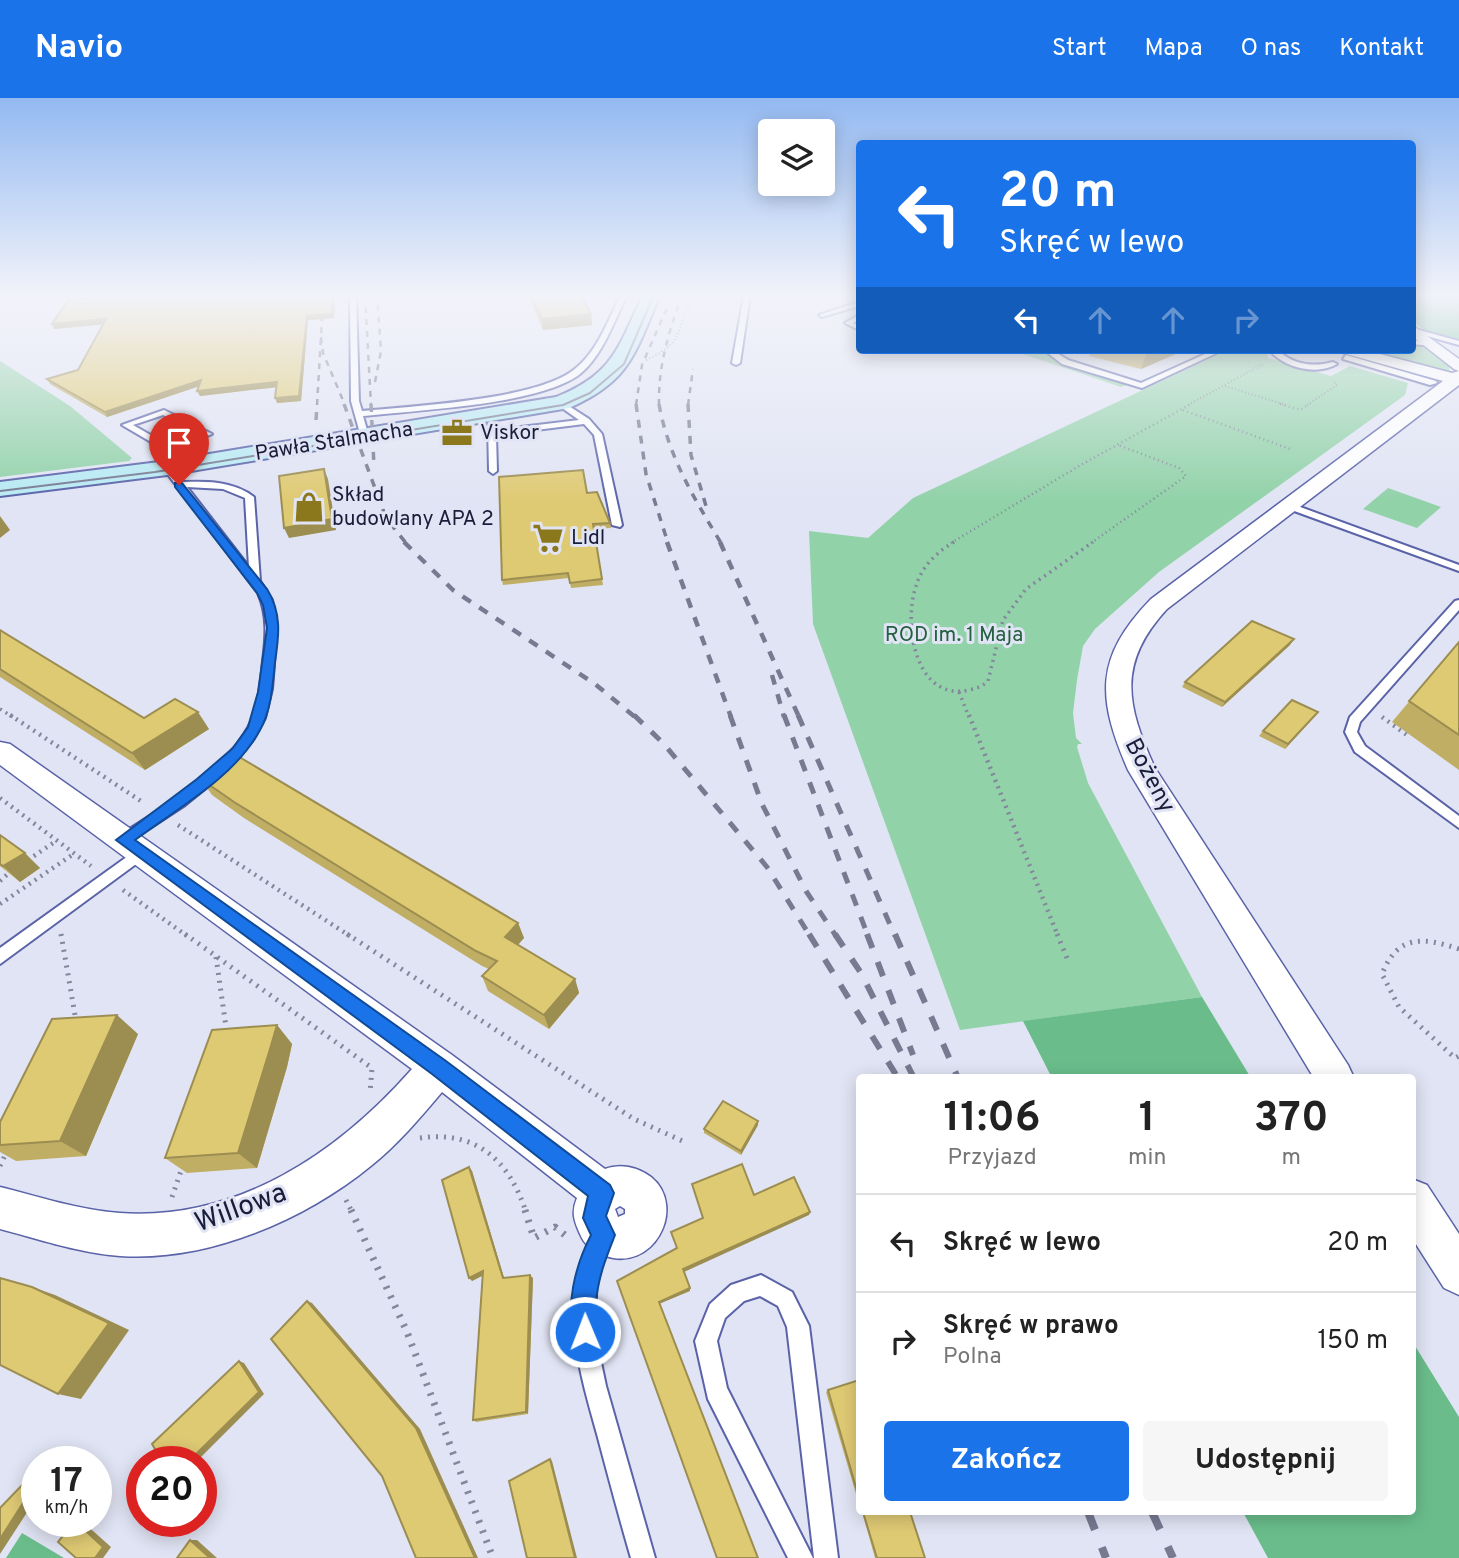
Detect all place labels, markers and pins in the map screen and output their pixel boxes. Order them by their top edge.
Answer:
pin [149,413,209,485]
office icon: Viskor [440,416,474,450]
place label: Viskor [480,420,539,447]
place label: Skład budowlany APA 2 [332,482,494,533]
shop icon: Skład budowlany APA 2 [292,490,326,524]
supermarket icon: Lidl [531,521,565,555]
place label: Lidl [571,525,605,552]

